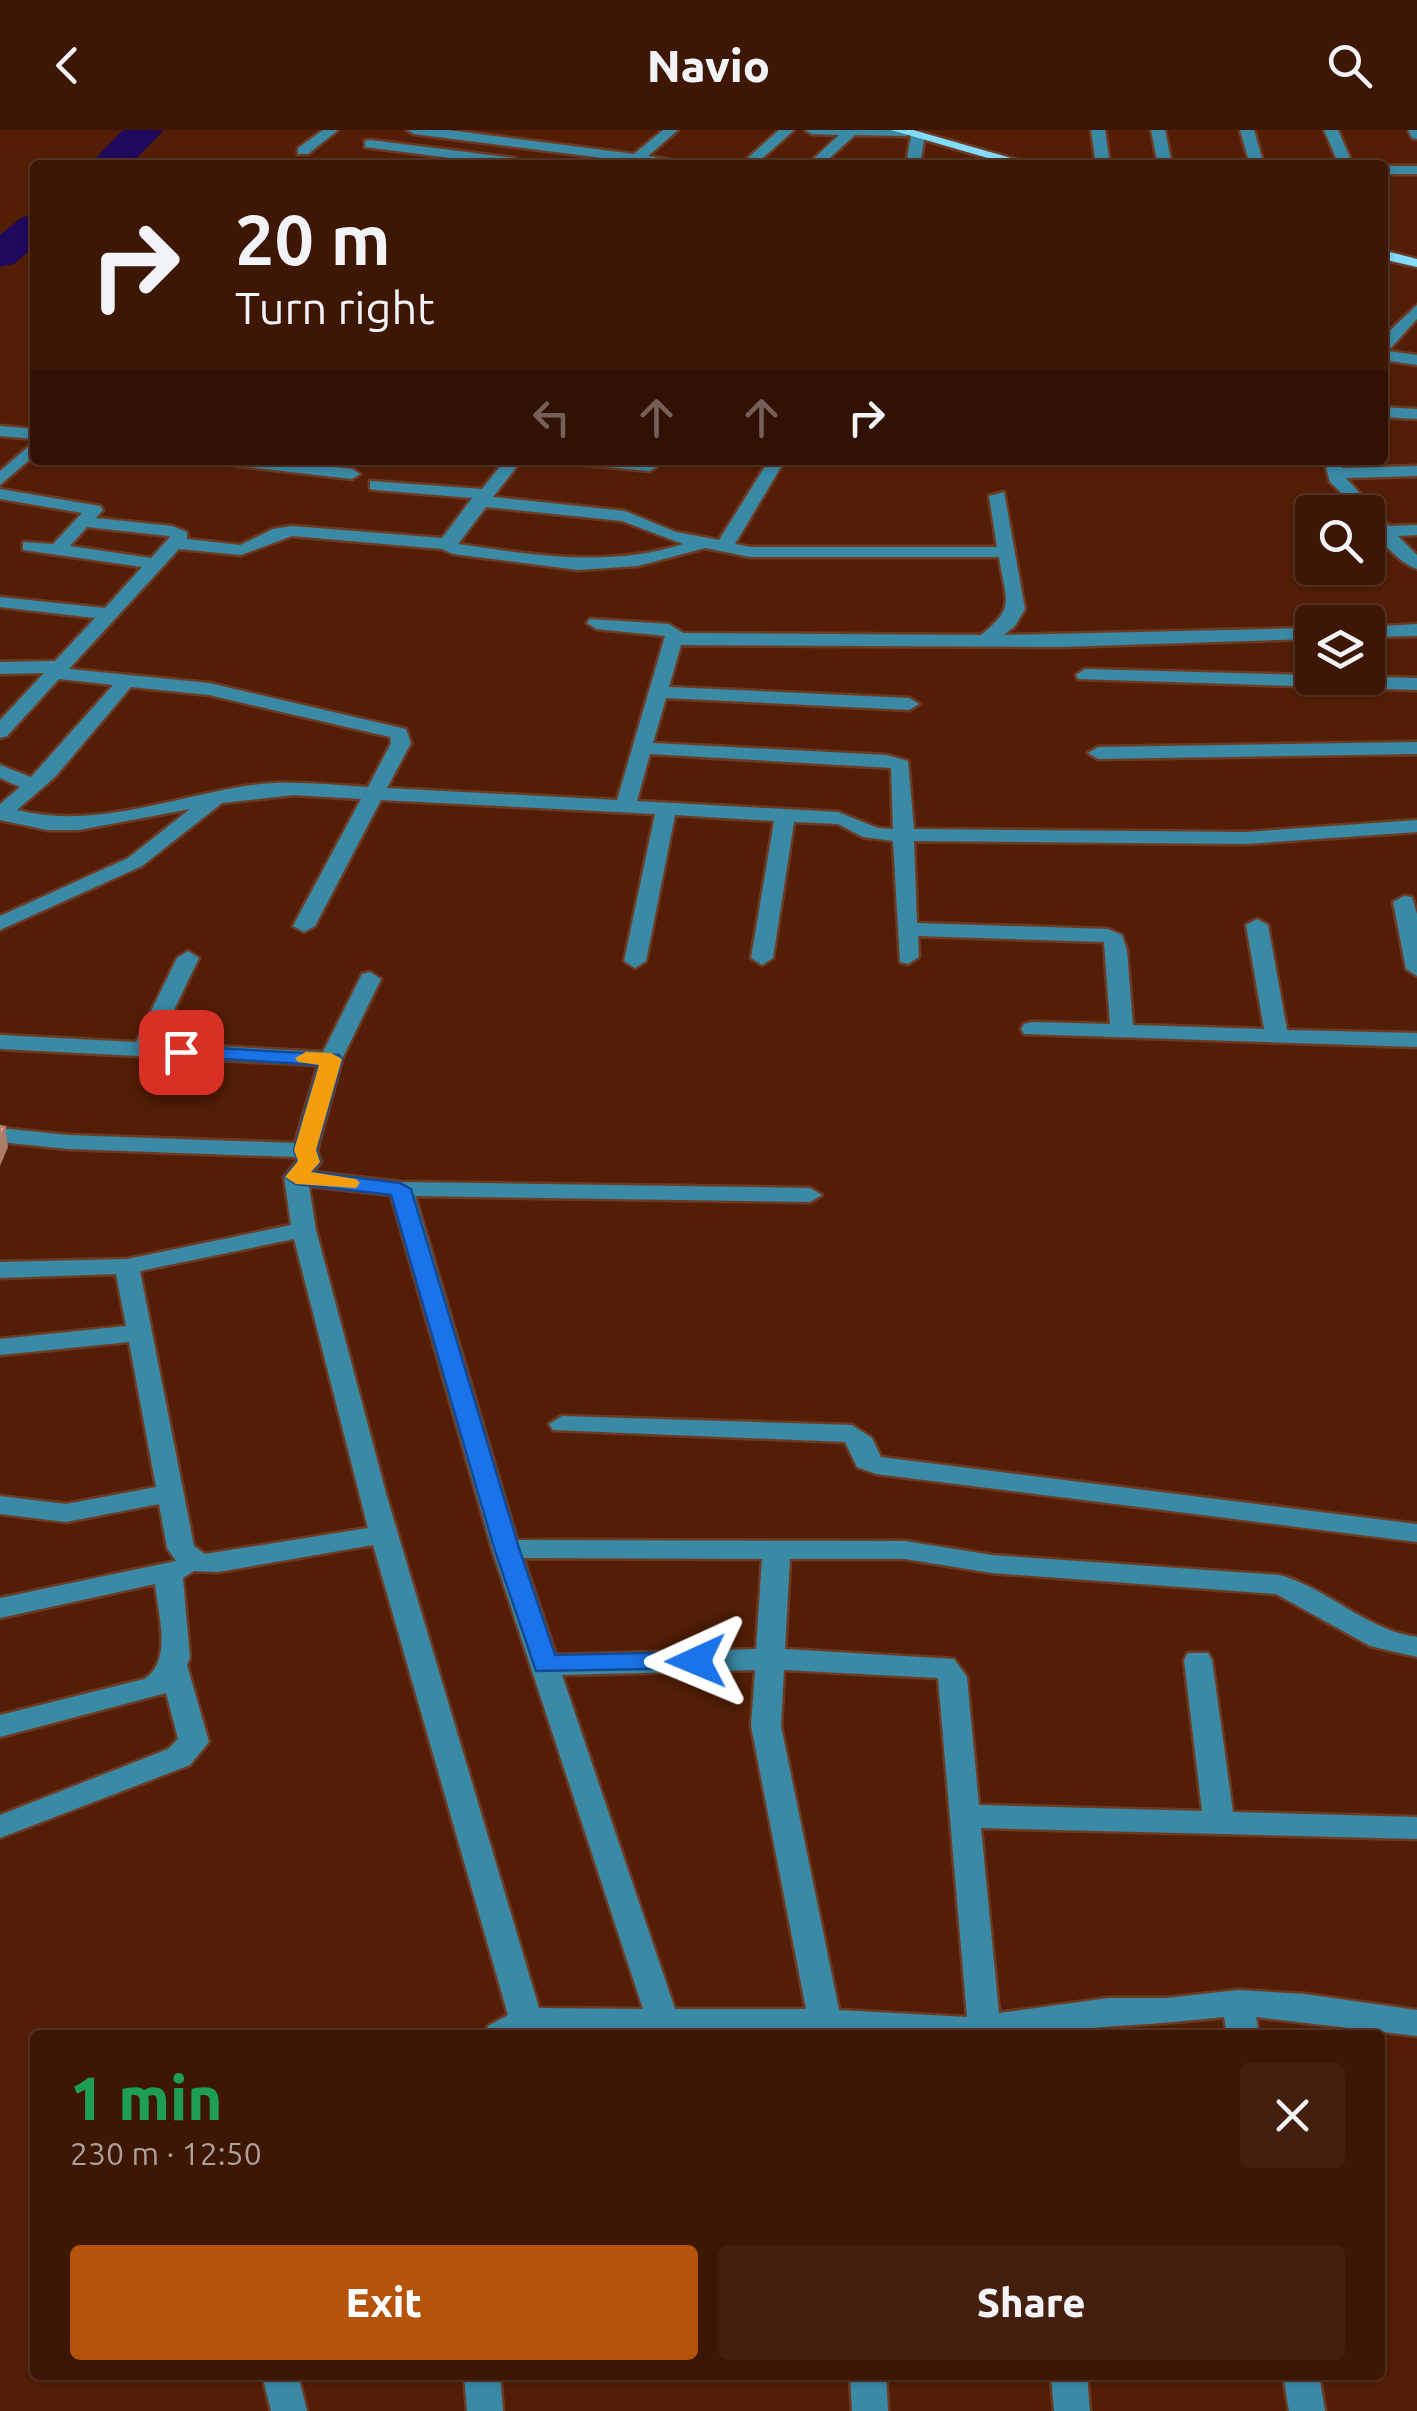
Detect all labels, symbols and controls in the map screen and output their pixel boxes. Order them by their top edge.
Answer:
icon: back [40,38,95,93]
icon: search [1322,38,1377,93]
text: Navio [647,40,770,91]
icon: right [70,200,200,330]
text: 20 m [235,200,391,278]
text: Turn right [235,282,435,333]
icon: left [524,390,579,445]
icon: ahead [629,390,684,445]
icon: ahead [734,390,789,445]
icon: right [839,390,894,445]
map controls [1295,495,1385,695]
button: search [1295,495,1385,585]
button: layers [1295,605,1385,695]
pin [139,1010,224,1095]
icon: arrive [154,1025,209,1080]
position arrow [644,1609,748,1713]
button: close [1240,2063,1345,2168]
text: 1 min [70,2064,223,2131]
text: 230 m · 12:50 [70,2135,262,2171]
button: Exit [70,2245,698,2360]
button: Share [718,2245,1345,2360]

